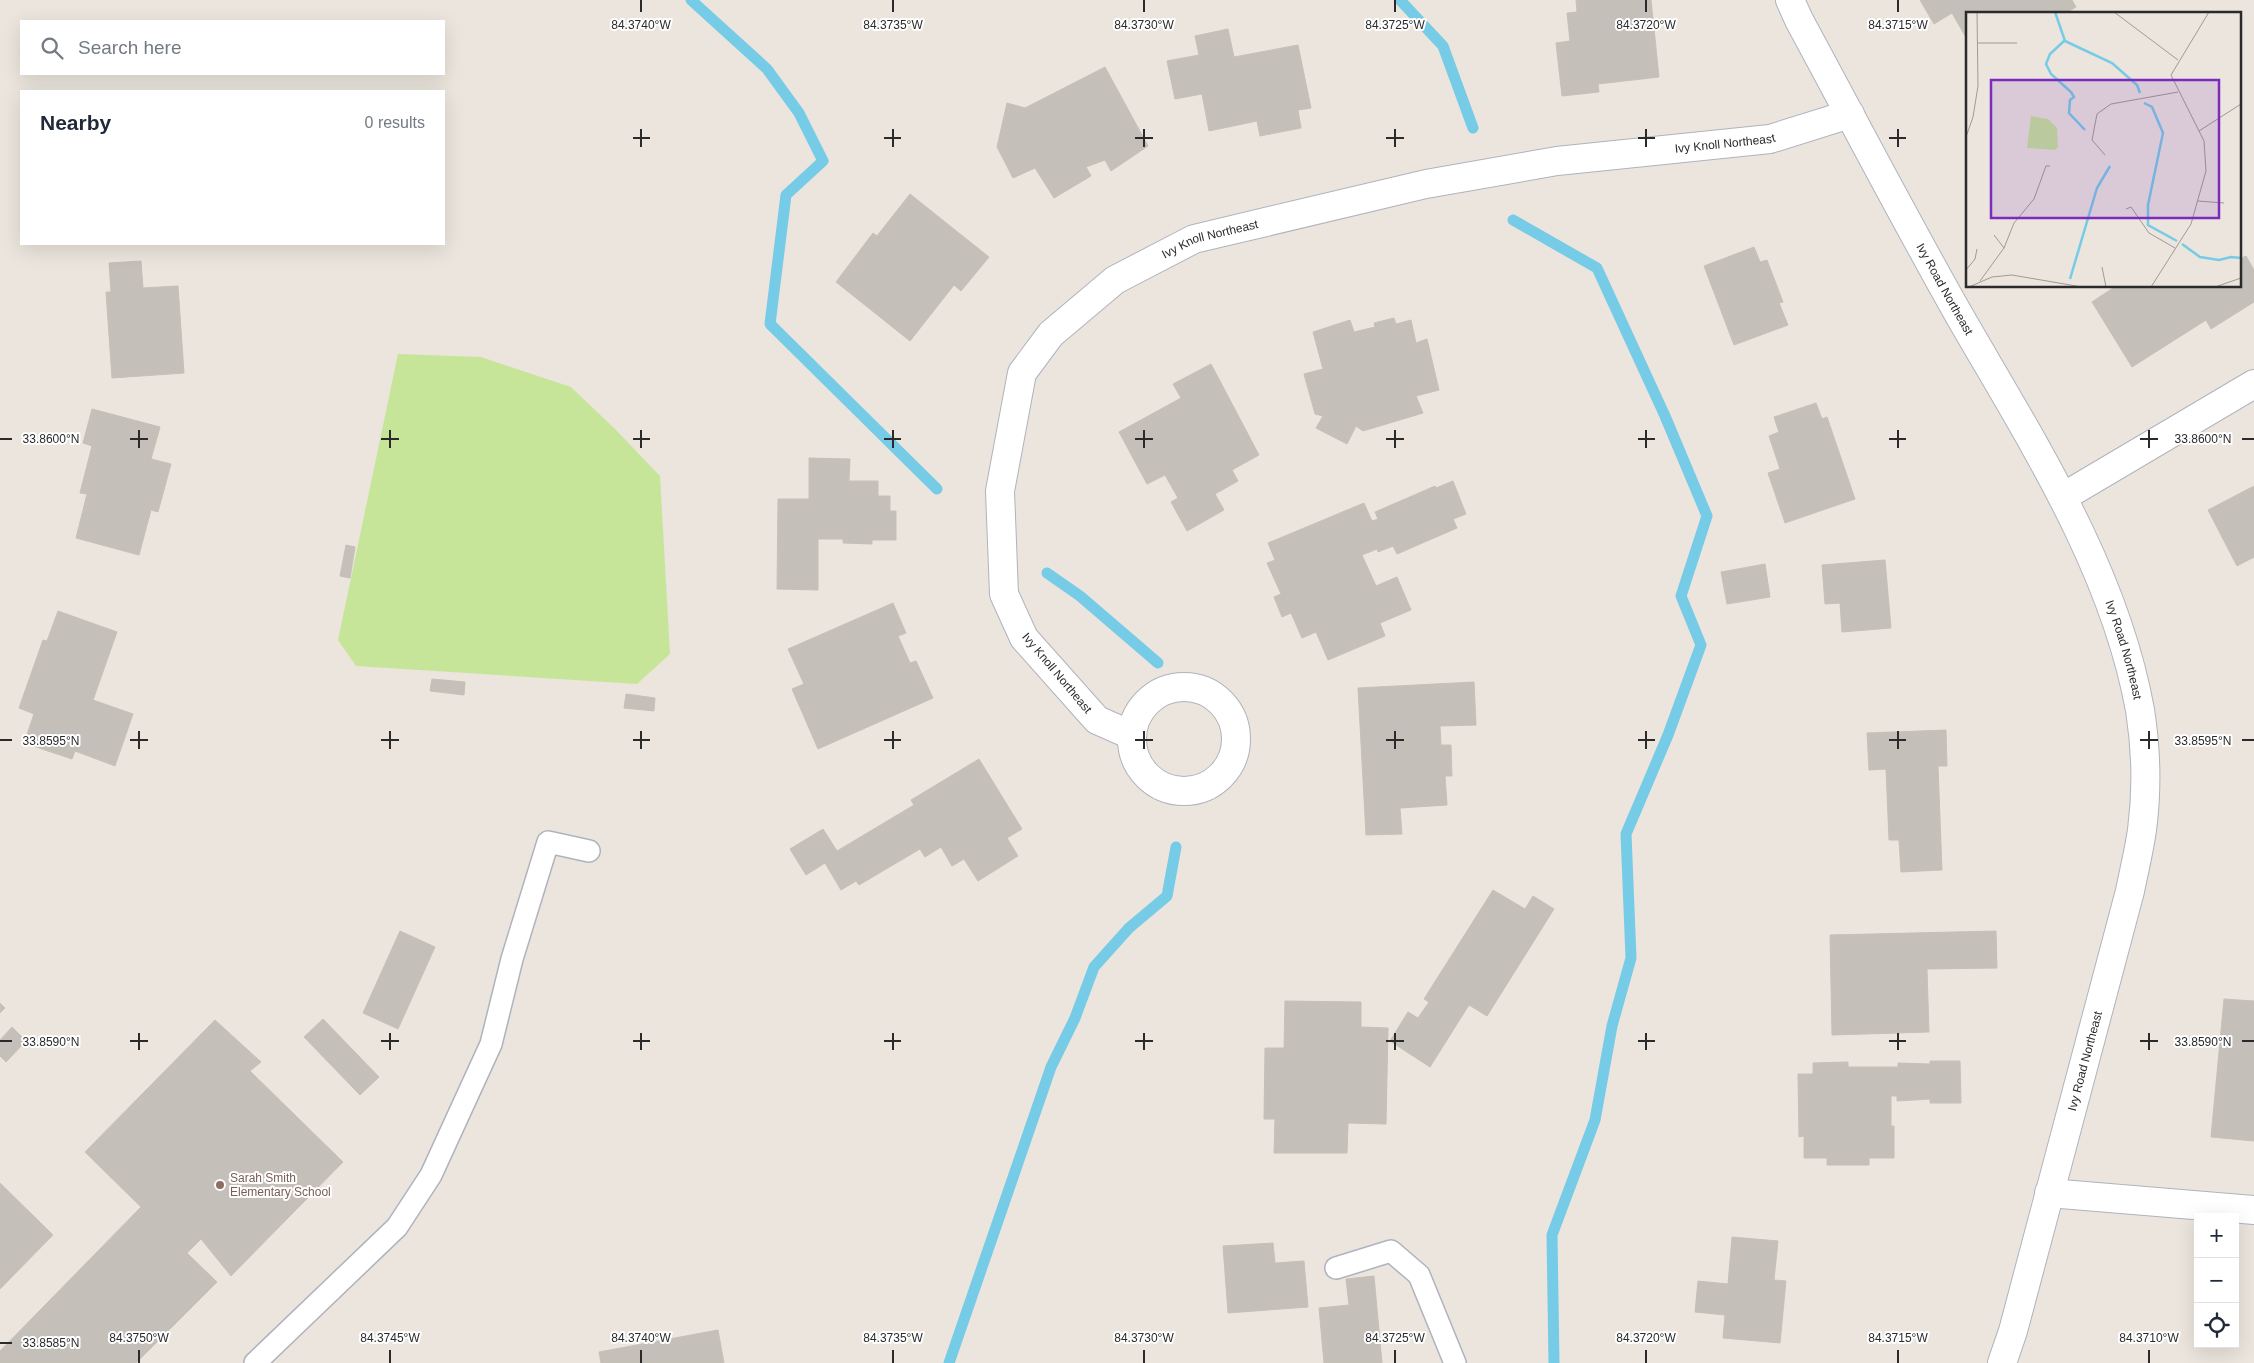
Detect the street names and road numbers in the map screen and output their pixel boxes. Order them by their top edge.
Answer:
street label: Ivy Knoll Northeast [1674,131,1778,156]
street label: Ivy Knoll Northeast [1160,217,1260,261]
street label: Ivy Road Northeast [1913,241,1976,338]
street label: Ivy Road Northeast [2102,598,2145,701]
street label: Ivy Knoll Northeast [1019,630,1095,717]
street label: Ivy Road Northeast [2065,1009,2105,1112]

